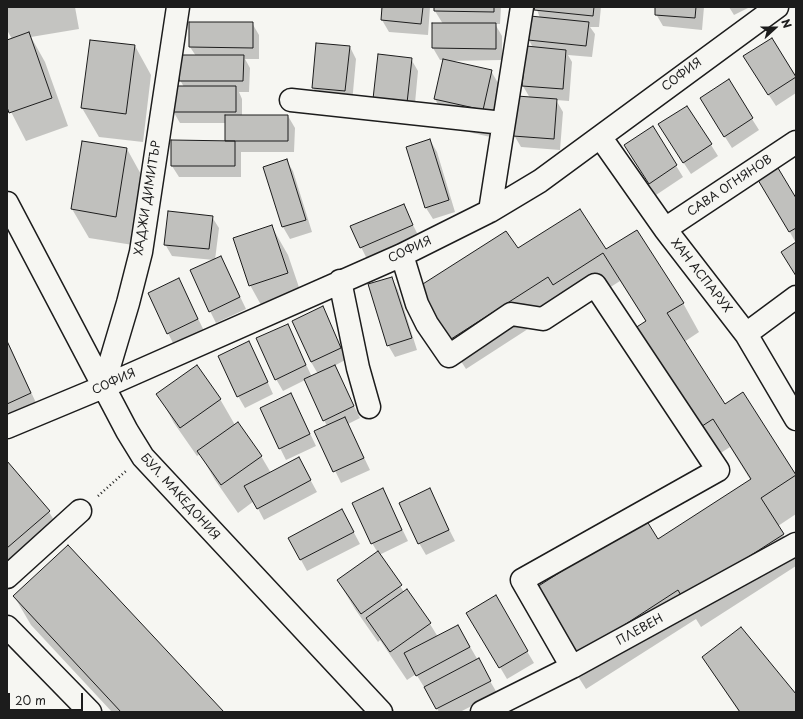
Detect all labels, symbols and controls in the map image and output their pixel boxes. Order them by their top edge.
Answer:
north arrow [755,8,795,48]
text: N [777,16,796,31]
street label: СОФИЯ [659,55,705,95]
street label: ХАДЖИ ДИМИТЪР [132,140,164,256]
street label: САВА ОГНЯНОВ [685,152,775,220]
street label: СОФИЯ [386,234,434,266]
street label: ХАН АСПАРУХ [668,236,734,316]
street label: СОФИЯ [90,366,138,398]
street label: БУЛ. МАКЕДОНИЯ [137,451,223,543]
street label: ПЛЕВЕН [614,611,666,649]
scale bar [10,685,85,711]
text: 20 m [15,691,46,709]

